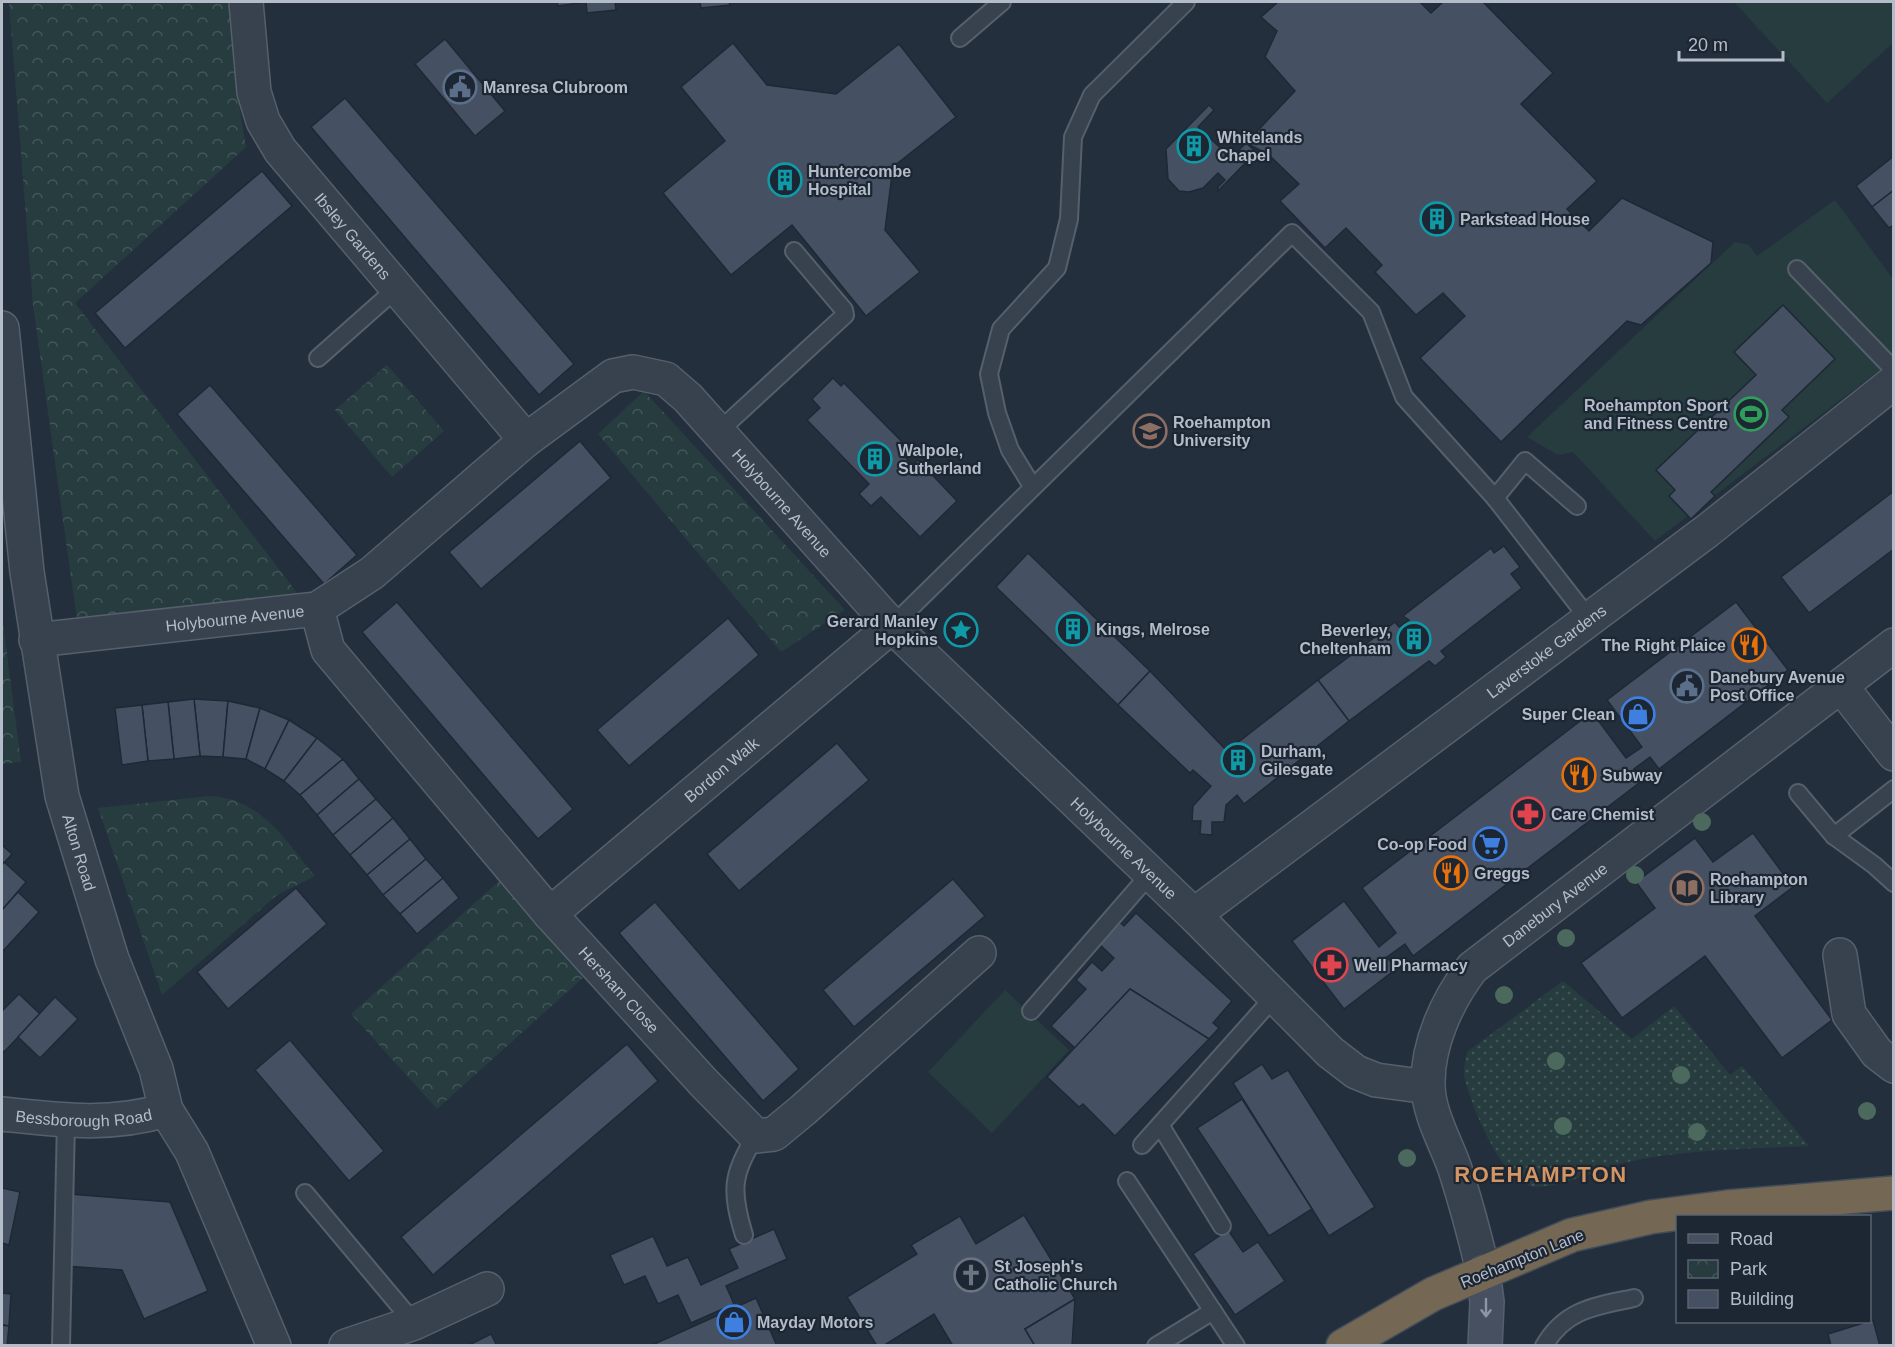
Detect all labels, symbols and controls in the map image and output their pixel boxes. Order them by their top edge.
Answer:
scale bar [1679,24,1782,62]
text: 20 m [1688,35,1728,55]
public building icon: Manresa Clubroom [442,69,478,105]
place label: Manresa Clubroom [483,79,628,96]
building icon: Whitelands Chapel [1176,128,1212,164]
place label: Whitelands Chapel [1217,129,1302,164]
building icon: Huntercombe Hospital [767,162,803,198]
place label: Huntercombe Hospital [808,163,911,198]
street label: Ibsley Gardens [311,190,394,283]
building icon: Parkstead House [1419,201,1455,237]
place label: Parkstead House [1460,211,1590,228]
sports icon: Roehampton Sport and Fitness Centre [1733,396,1769,432]
place label: Roehampton Sport and Fitness Centre [1584,397,1729,432]
school or university icon: Roehampton University [1132,413,1168,449]
place label: Roehampton University [1173,414,1271,449]
building icon: Walpole, Sutherland [857,441,893,477]
place label: Walpole, Sutherland [898,442,982,477]
street label: Holybourne Avenue [729,446,834,561]
street label: Holybourne Avenue [165,602,305,635]
street label: Laverstoke Gardens [1484,602,1609,702]
building icon: Kings, Melrose [1055,611,1091,647]
place icon: Gerard Manley Hopkins [943,612,979,648]
place label: Gerard Manley Hopkins [827,613,938,648]
place label: Kings, Melrose [1096,621,1210,638]
building icon: Beverley, Cheltenham [1396,621,1432,657]
place label: Beverley, Cheltenham [1299,622,1391,657]
restaurant icon: The Right Plaice [1731,627,1767,663]
place label: The Right Plaice [1602,637,1726,654]
public building icon: Danebury Avenue Post Office [1669,668,1705,704]
place label: Danebury Avenue Post Office [1710,669,1845,704]
shop icon: Super Clean [1620,696,1656,732]
place label: Super Clean [1522,706,1615,723]
street label: Bordon Walk [681,734,763,806]
building icon: Durham, Gilesgate [1220,742,1256,778]
place label: Durham, Gilesgate [1261,743,1333,778]
restaurant icon: Subway [1561,757,1597,793]
place label: Subway [1602,767,1663,784]
street label: Holybourne Avenue [1067,794,1180,903]
pharmacy icon: Care Chemist [1510,796,1546,832]
place label: Care Chemist [1551,806,1655,823]
street label: Alton Road [59,812,99,893]
supermarket icon: Co-op Food [1472,826,1508,862]
place label: Co-op Food [1377,836,1467,853]
restaurant icon: Greggs [1433,855,1469,891]
street label: Danebury Avenue [1500,860,1611,950]
place label: Greggs [1474,865,1530,882]
library icon: Roehampton Library [1669,870,1705,906]
place label: Roehampton Library [1710,871,1808,906]
street label: Hersham Close [575,944,662,1037]
pharmacy icon: Well Pharmacy [1313,947,1349,983]
place label: Well Pharmacy [1354,957,1468,974]
street label: Bessborough Road [15,1106,154,1130]
district label: ROEHAMPTON [1454,1162,1628,1187]
legend [1676,1215,1871,1323]
street label: Roehampton Lane [1458,1226,1587,1291]
text: Road [1730,1229,1773,1249]
church icon: St Joseph's Catholic Church [953,1257,989,1293]
place label: St Joseph's Catholic Church [994,1258,1118,1293]
text: Park [1730,1259,1768,1279]
text: Building [1730,1289,1794,1309]
one-way arrow [1480,1298,1492,1318]
shop icon: Mayday Motors [716,1304,752,1340]
place label: Mayday Motors [757,1314,874,1331]

